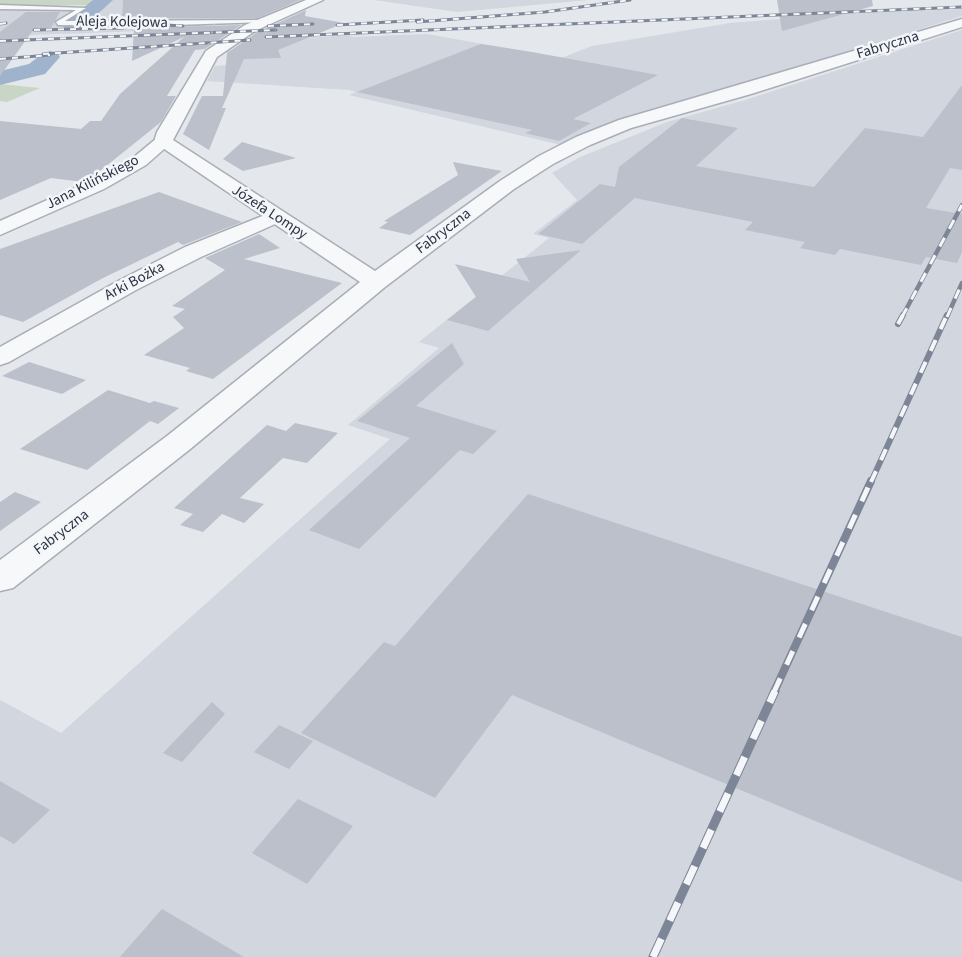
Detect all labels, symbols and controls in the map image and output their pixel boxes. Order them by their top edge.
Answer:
street label: Aleja Kolejowa [76,13,168,33]
street label: Fabryczna [855,28,921,64]
street label: Jana Kilińskiego [44,152,142,214]
street label: Józefa Lompy [228,182,310,244]
street label: Fabryczna [413,205,475,259]
street label: Arki Bożka [102,259,168,305]
street label: Fabryczna [31,506,93,560]

